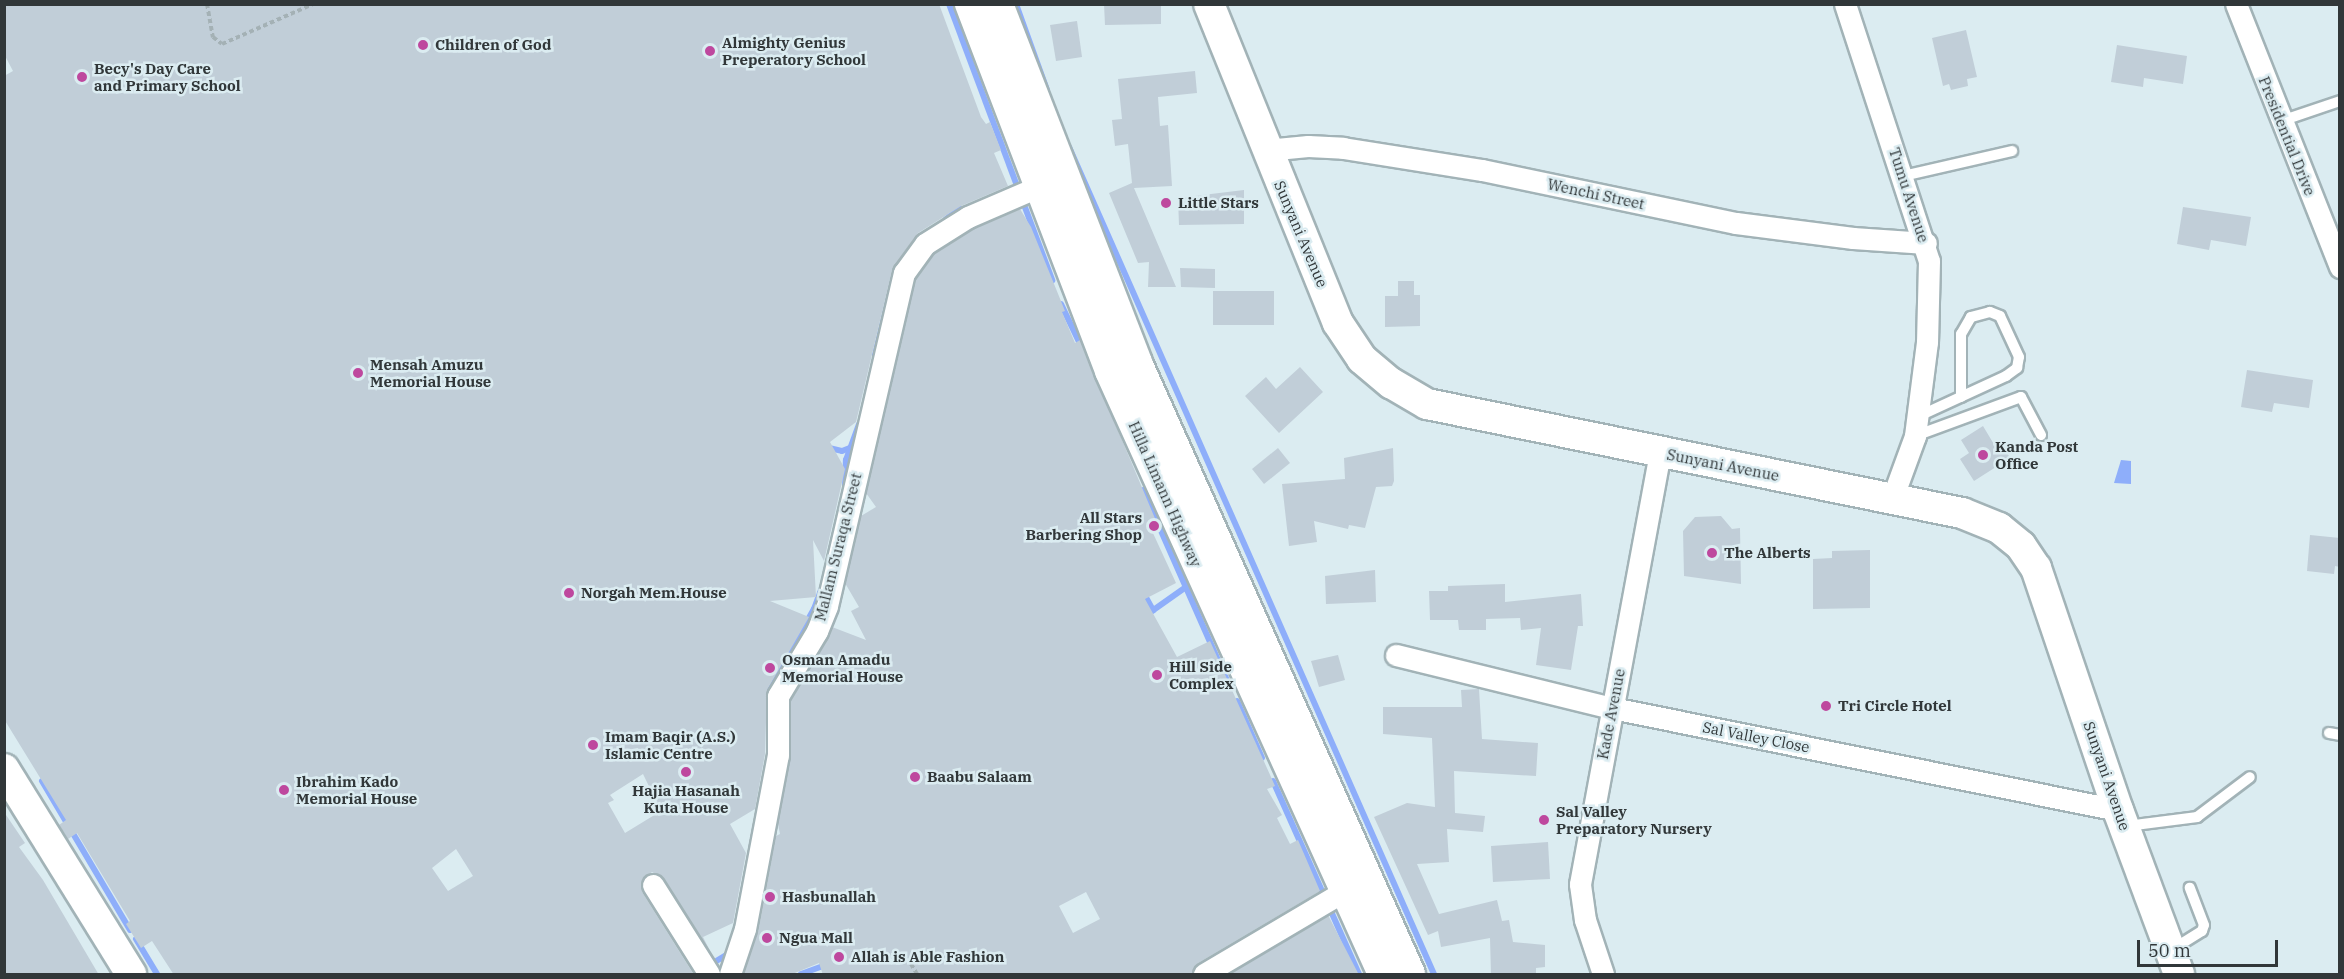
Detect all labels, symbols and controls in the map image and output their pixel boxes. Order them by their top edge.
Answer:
place label: Almighty Genius Preperatory School [722,33,866,68]
place label: Children of God [435,36,551,54]
marker: Children of God [416,38,430,52]
marker: Almighty Genius Preperatory School [703,44,717,58]
place label: Becy's Day Care and Primary School [94,59,241,94]
marker: Becy's Day Care and Primary School [75,70,89,84]
street label: Presidential Drive [2255,74,2319,198]
street label: Tumu Avenue [1885,145,1933,245]
street label: Wenchi Street [1546,175,1646,213]
street label: Sunyani Avenue [1270,178,1332,290]
place label: Little Stars [1178,194,1259,212]
marker: Little Stars [1159,196,1173,210]
place label: Mensah Amuzu Memorial House [370,355,491,390]
marker: Mensah Amuzu Memorial House [351,366,365,380]
street label: Hilla Limann Highway [1125,418,1205,570]
place label: Kanda Post Office [1995,437,2078,472]
street label: Sunyani Avenue [1665,445,1781,485]
marker: Kanda Post Office [1976,448,1990,462]
street label: Mallam Suraqa Street [811,471,865,623]
place label: All Stars Barbering Shop [1026,508,1142,543]
marker: All Stars Barbering Shop [1147,519,1161,533]
place label: The Alberts [1724,544,1811,562]
marker: The Alberts [1705,546,1719,560]
place label: Norgah Mem.House [581,584,727,602]
marker: Norgah Mem.House [562,586,576,600]
place label: Osman Amadu Memorial House [782,650,903,685]
place label: Hill Side Complex [1169,657,1234,692]
marker: Osman Amadu Memorial House [763,661,777,675]
street label: Kade Avenue [1593,667,1629,761]
marker: Hill Side Complex [1150,668,1164,682]
place label: Tri Circle Hotel [1838,697,1952,715]
marker: Tri Circle Hotel [1819,699,1833,713]
street label: Sal Valley Close [1701,718,1811,756]
street label: Sunyani Avenue [2080,719,2134,833]
place label: Imam Baqir (A.S.) Islamic Centre [605,727,735,762]
marker: Imam Baqir (A.S.) Islamic Centre [586,738,600,752]
marker: Hajia Hasanah Kuta House [679,765,693,779]
place label: Baabu Salaam [927,768,1032,786]
marker: Baabu Salaam [908,770,922,784]
place label: Ibrahim Kado Memorial House [296,772,417,807]
place label: Hajia Hasanah Kuta House [632,781,740,816]
marker: Ibrahim Kado Memorial House [277,783,291,797]
place label: Sal Valley Preparatory Nursery [1556,802,1712,837]
marker: Sal Valley Preparatory Nursery [1537,813,1551,827]
place label: Hasbunallah [782,888,876,906]
marker: Hasbunallah [763,890,777,904]
scale bar [2140,928,2281,966]
place label: Ngua Mall [779,929,853,947]
marker: Ngua Mall [760,931,774,945]
text: 50 m [2148,939,2191,962]
place label: Allah is Able Fashion [851,948,1004,966]
marker: Allah is Able Fashion [832,950,846,964]

